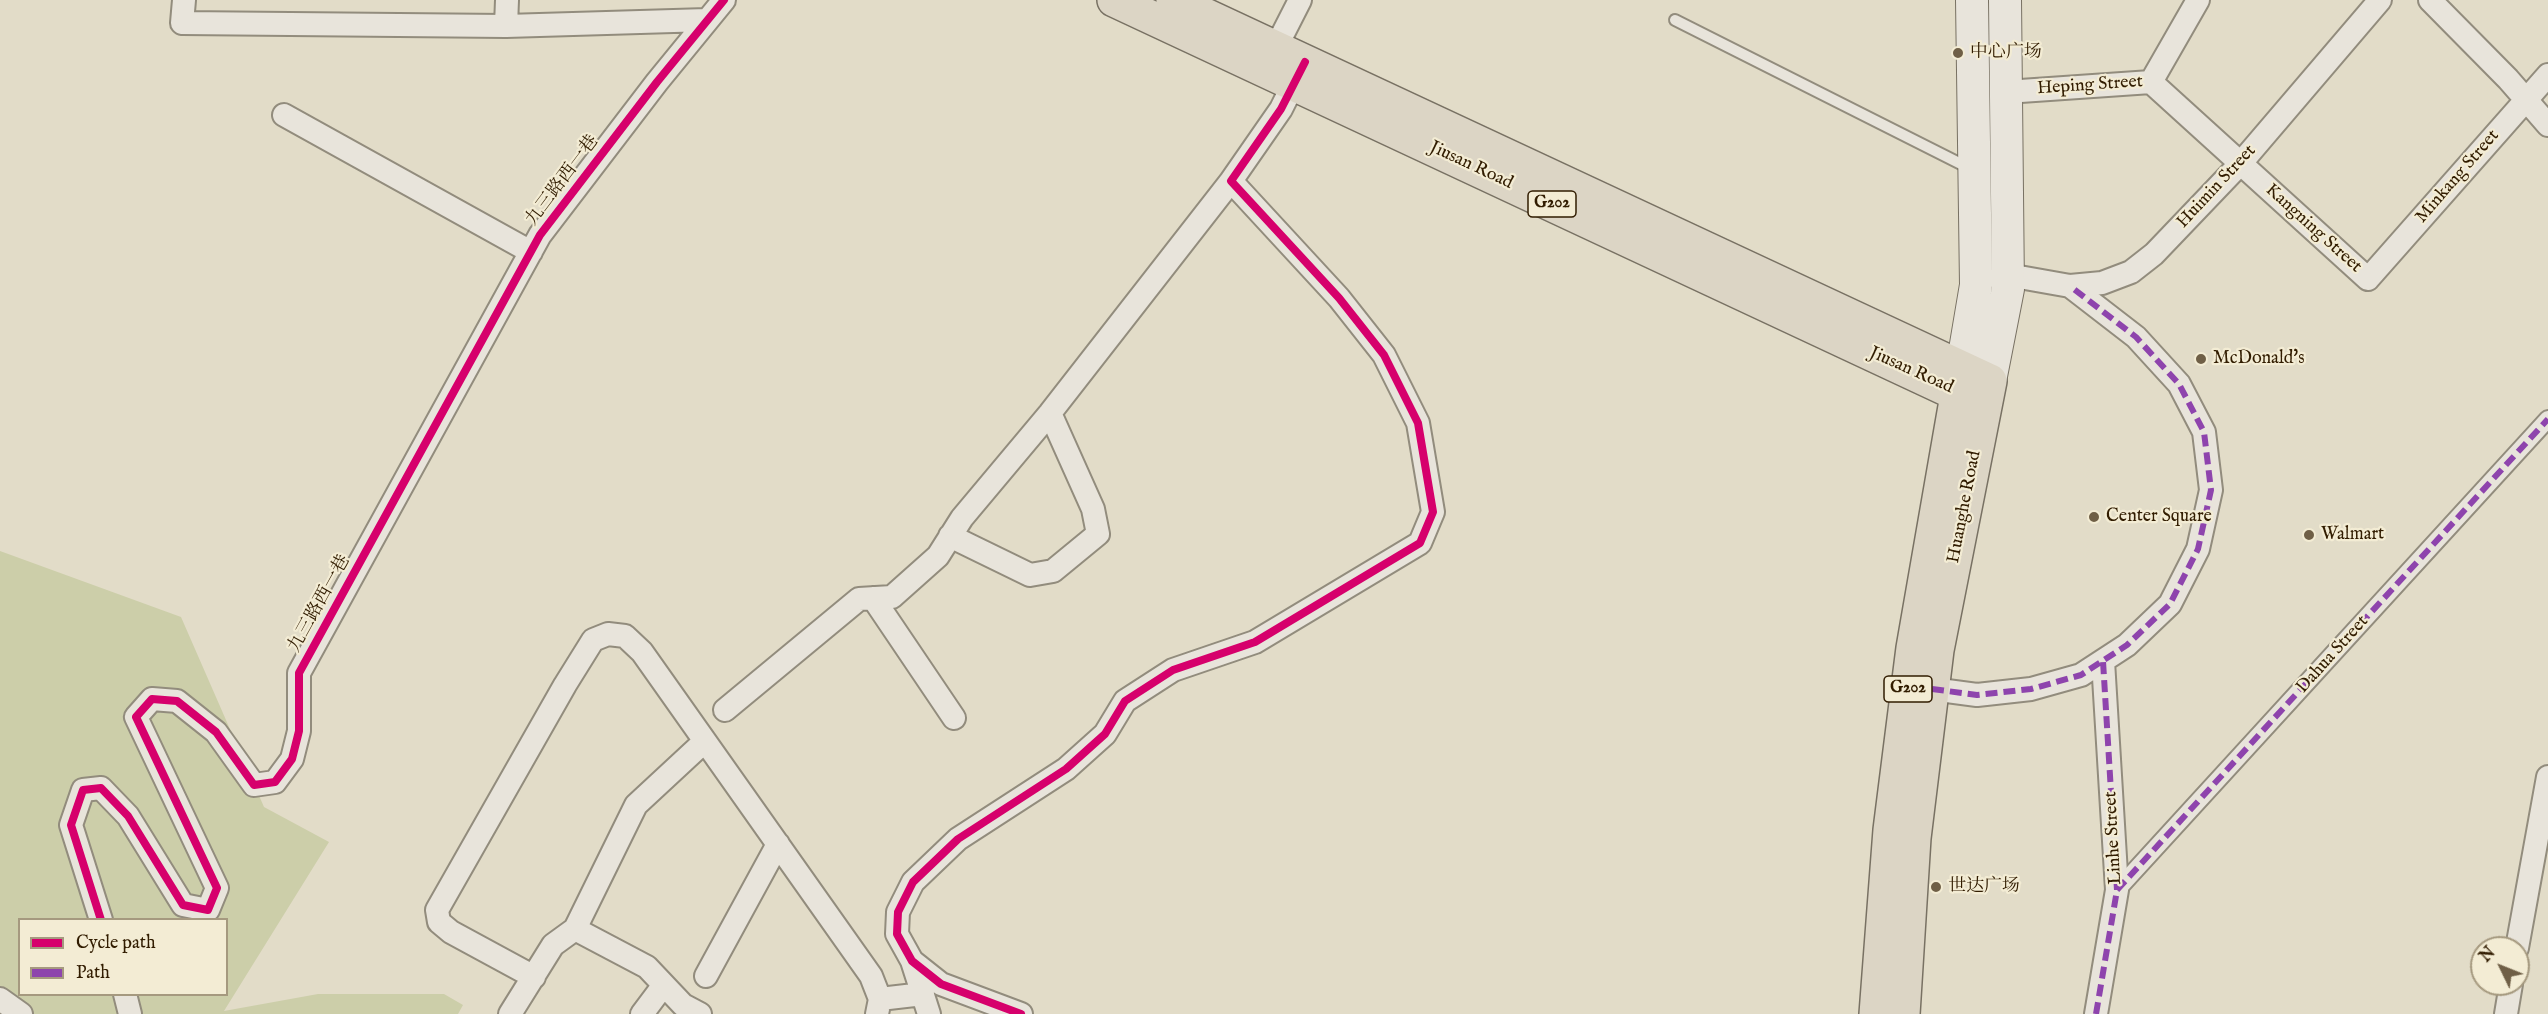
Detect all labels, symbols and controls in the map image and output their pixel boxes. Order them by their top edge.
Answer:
place label: 中心广场 [1970,42,2042,64]
marker: 中心广场 [1951,46,1965,60]
street label: Heping Street [2036,72,2144,100]
street label: Minkang Street [2412,126,2504,228]
street label: 九三路西一巷 [522,131,604,231]
street label: Jiusan Road [1426,137,1516,195]
street label: Huimin Street [2173,141,2261,233]
street label: Kangning Street [2260,180,2366,278]
road number: G202 [1528,191,1576,217]
street label: Jiusan Road [1866,343,1956,399]
place label: McDonald's [2213,348,2305,370]
marker: McDonald's [2194,352,2208,366]
street label: Huanghe Road [1944,449,1986,565]
place label: Center Square [2106,506,2212,528]
marker: Center Square [2087,510,2101,524]
place label: Walmart [2321,524,2384,546]
marker: Walmart [2302,528,2316,542]
street label: 九三路西一巷 [284,552,356,656]
street label: Dahua Street [2292,612,2374,698]
road number: G202 [1884,676,1932,702]
street label: Linhe Street [2101,791,2127,885]
place label: 世达广场 [1948,876,2020,898]
marker: 世达广场 [1929,880,1943,894]
legend [18,918,228,996]
text: Cycle path [76,932,156,955]
north arrow [2470,936,2530,996]
text: N [2476,943,2500,967]
text: Path [76,962,110,985]

